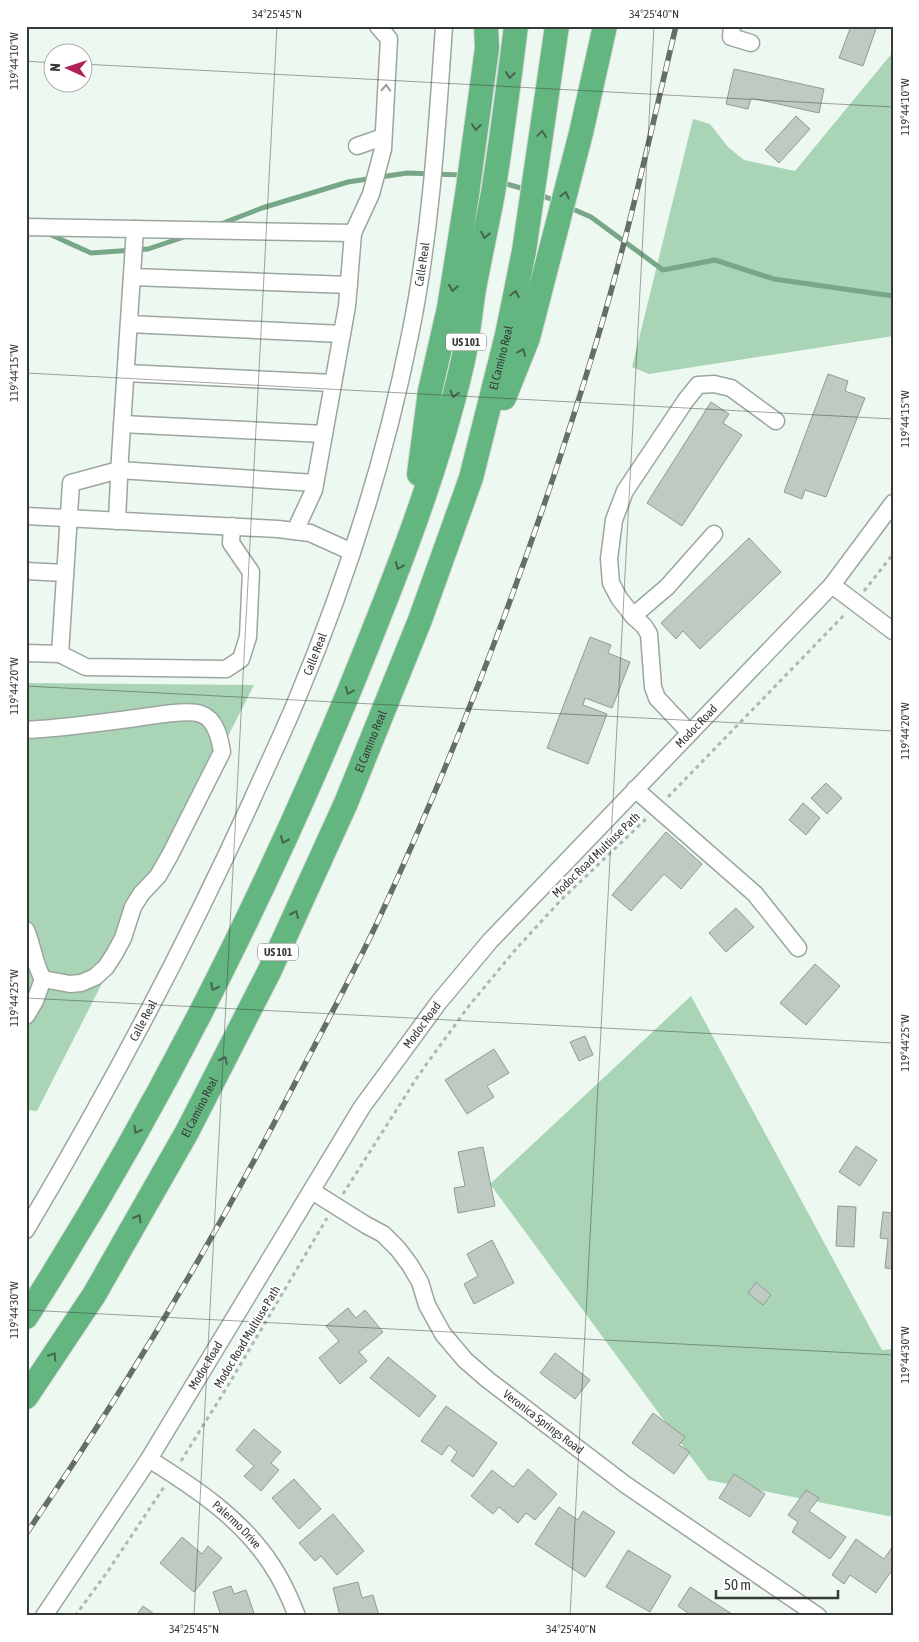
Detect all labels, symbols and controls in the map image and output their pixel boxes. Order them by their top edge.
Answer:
text: 34°25'45"N [252,7,302,21]
text: 34°25'40"N [629,7,679,21]
text: 119°44'10"W [7,32,21,90]
north arrow [42,42,92,92]
text: N [47,63,63,72]
one-way arrow [505,71,516,79]
text: 119°44'10"W [898,78,912,136]
one-way arrow [381,84,392,92]
one-way arrow [471,123,482,131]
one-way arrow [537,130,547,139]
one-way arrow [559,191,570,200]
one-way arrow [480,231,491,240]
street label: Calle Real [412,241,432,288]
one-way arrow [448,283,458,292]
one-way arrow [510,290,520,299]
street label: El Camino Real [486,324,516,391]
road number: US 101 [446,334,486,351]
text: 119°44'15"W [7,344,21,402]
one-way arrow [516,348,527,357]
one-way arrow [449,390,460,399]
text: 119°44'15"W [898,390,912,448]
one-way arrow [395,561,405,570]
street label: Calle Real [300,630,330,677]
text: 119°44'20"W [7,657,21,715]
one-way arrow [344,686,355,695]
street label: Modoc Road [673,702,720,750]
text: 119°44'20"W [898,702,912,760]
street label: El Camino Real [352,708,390,775]
street label: Modoc Road Multiuse Path [549,810,643,900]
one-way arrow [280,835,291,844]
one-way arrow [289,910,300,919]
road number: US 101 [258,944,298,960]
text: 119°44'25"W [7,969,21,1027]
one-way arrow [210,981,220,990]
street label: Calle Real [127,997,160,1044]
street label: Modoc Road [401,999,444,1051]
text: 119°44'25"W [898,1014,912,1072]
one-way arrow [218,1056,228,1065]
street label: El Camino Real [178,1074,221,1140]
one-way arrow [133,1124,143,1133]
one-way arrow [132,1214,142,1223]
text: 119°44'30"W [7,1281,21,1339]
street label: Modoc Road Multiuse Path [211,1283,283,1391]
text: 119°44'30"W [898,1326,912,1384]
street label: Modoc Road [186,1339,225,1392]
one-way arrow [47,1353,56,1362]
street label: Veronica Springs Road [500,1387,586,1457]
street label: Palermo Drive [210,1498,264,1551]
scale bar [716,1567,839,1599]
text: 50 m [724,1576,751,1593]
text: 34°25'45"N [169,1622,219,1636]
text: 34°25'40"N [546,1622,596,1636]

